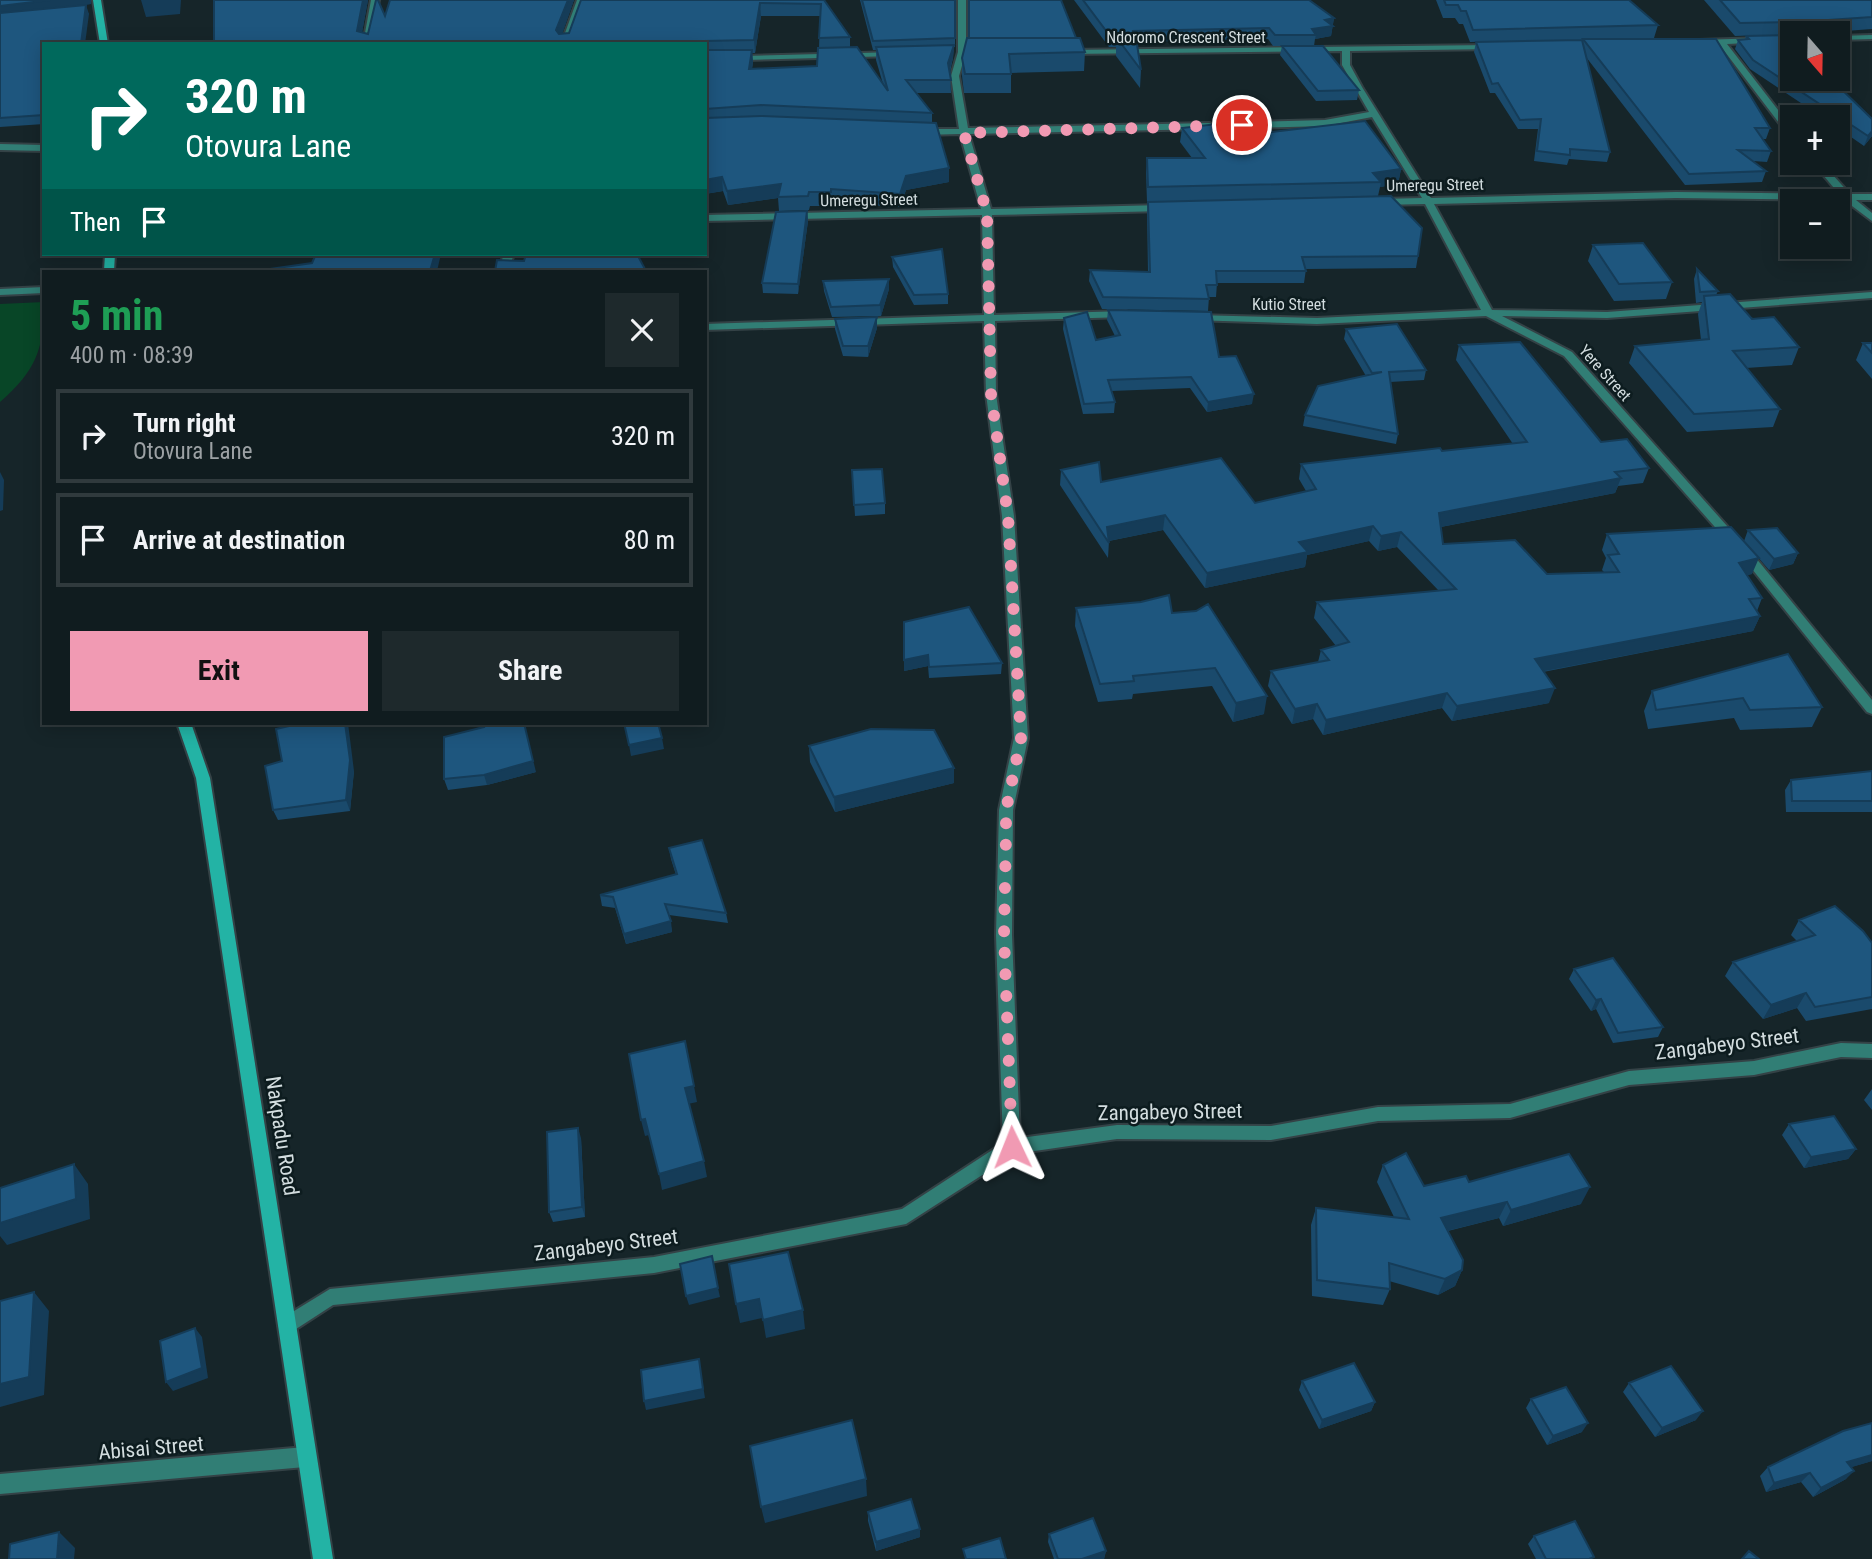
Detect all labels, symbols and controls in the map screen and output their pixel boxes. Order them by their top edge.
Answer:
north arrow [1780,21,1850,91]
map controls [1780,21,1850,259]
street label: Ndoromo Crescent Street [1106,28,1266,47]
text: 320 m [185,68,307,125]
icon: right [70,70,161,161]
pin [1212,95,1272,155]
button: + [1780,105,1850,175]
icon: arrive [1223,106,1261,144]
text: Otovura Lane [185,127,351,165]
street label: Umeregu Street [1386,175,1484,195]
button: − [1780,189,1850,259]
street label: Umeregu Street [820,190,918,210]
icon: arrive [135,203,173,241]
text: Then [70,207,121,237]
text: 5 min [70,291,163,340]
button: close [605,293,679,367]
street label: Kutio Street [1252,295,1326,314]
street label: Yere Street [1575,341,1635,405]
text: 400 m · 08:39 [70,342,194,369]
text: Turn right [133,408,235,438]
icon: right [74,417,112,455]
text: 320 m [611,421,675,451]
text: Otovura Lane [133,438,252,465]
icon: arrive [74,521,112,559]
text: Arrive at destination [133,525,345,555]
text: 80 m [624,525,675,555]
button: Exit [70,631,368,711]
button: Share [382,631,679,711]
street label: Zangabeyo Street [1654,1023,1800,1065]
street label: Nakpadu Road [261,1075,303,1197]
street label: Zangabeyo Street [1097,1099,1243,1125]
position arrow [975,1110,1049,1184]
street label: Zangabeyo Street [533,1224,679,1266]
street label: Abisai Street [97,1431,205,1465]

